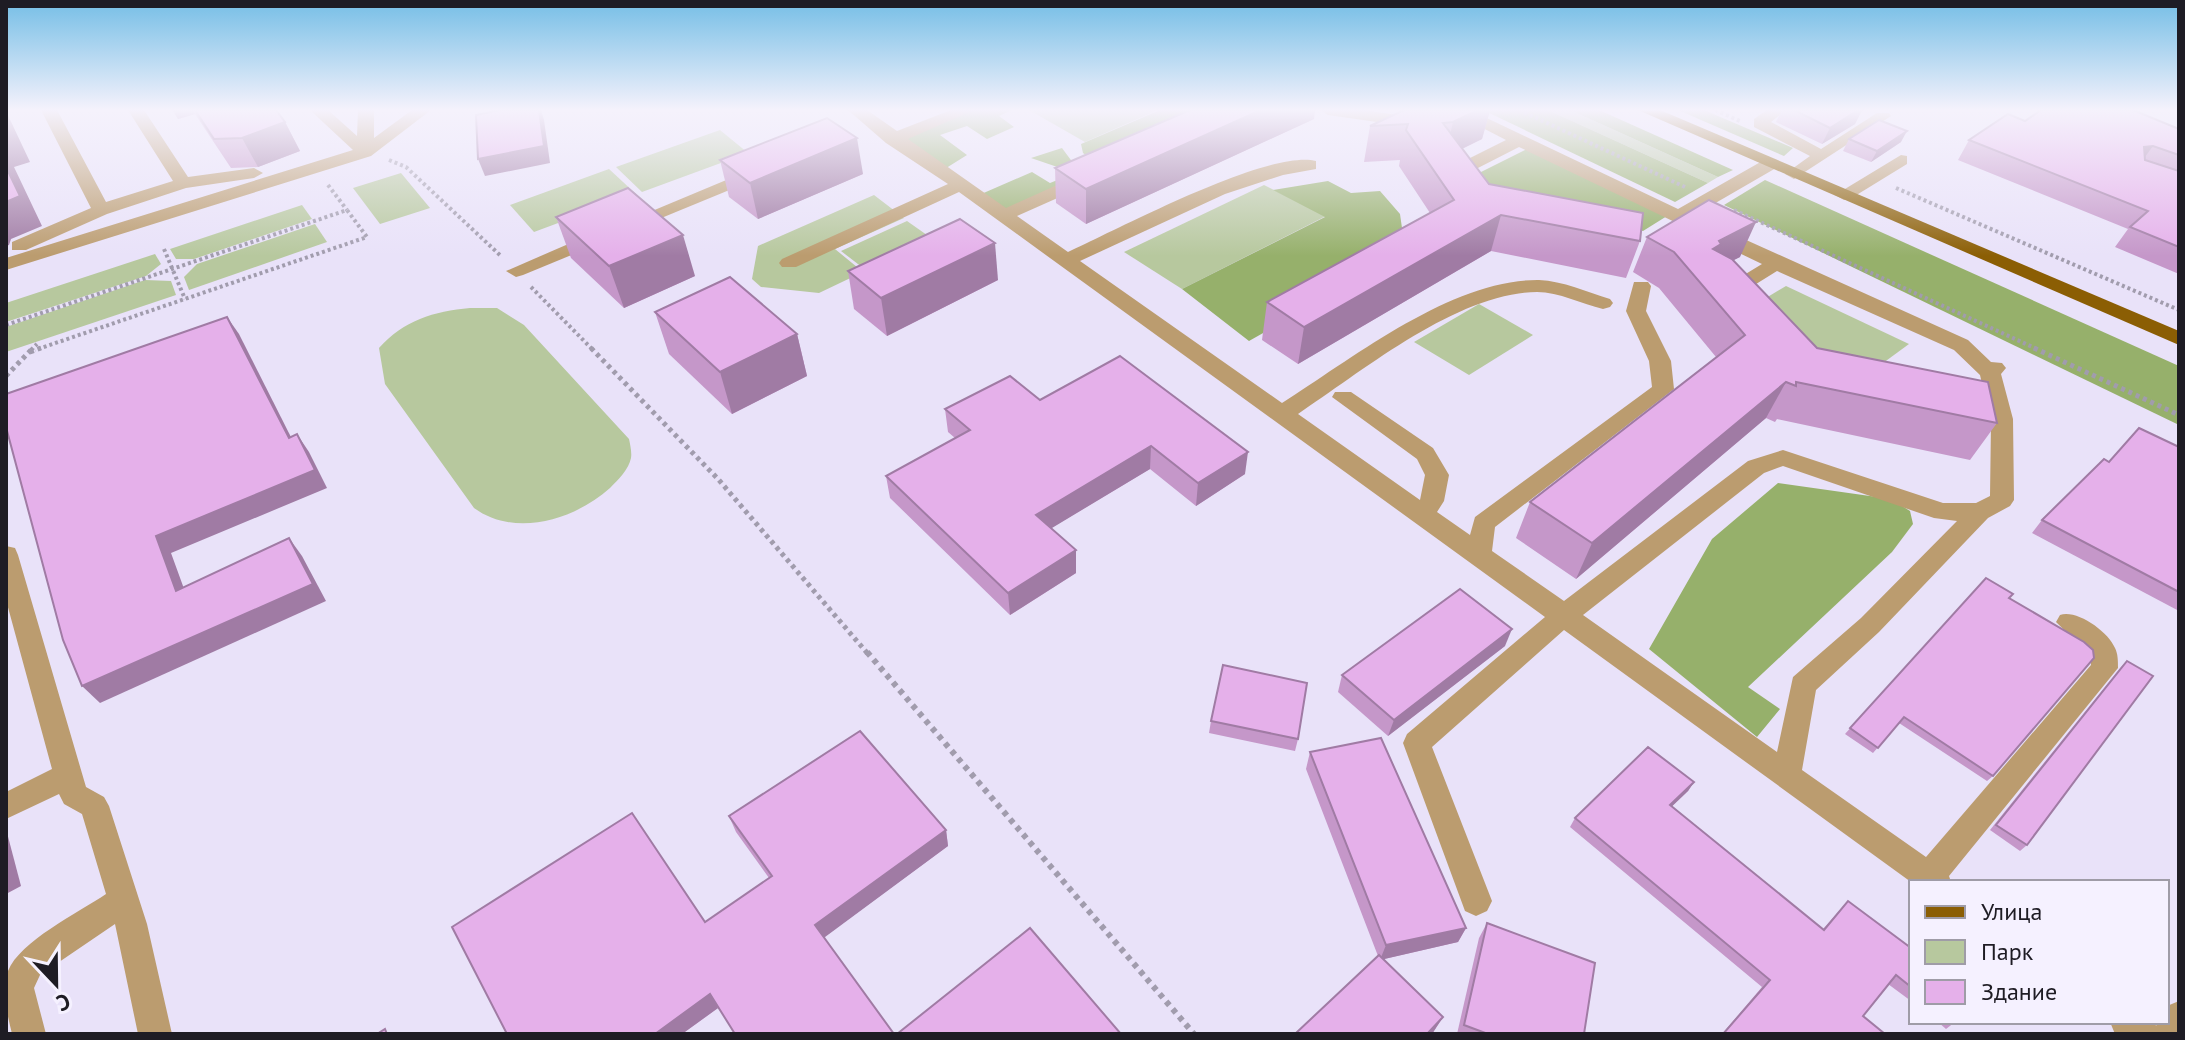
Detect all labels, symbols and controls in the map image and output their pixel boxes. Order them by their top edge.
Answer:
legend [1909,880,2169,1024]
text: Улица [1981,896,2042,927]
text: Парк [1981,936,2034,967]
north arrow [16,944,96,1024]
text: Здание [1981,976,2057,1007]
text: С [53,987,74,1018]

